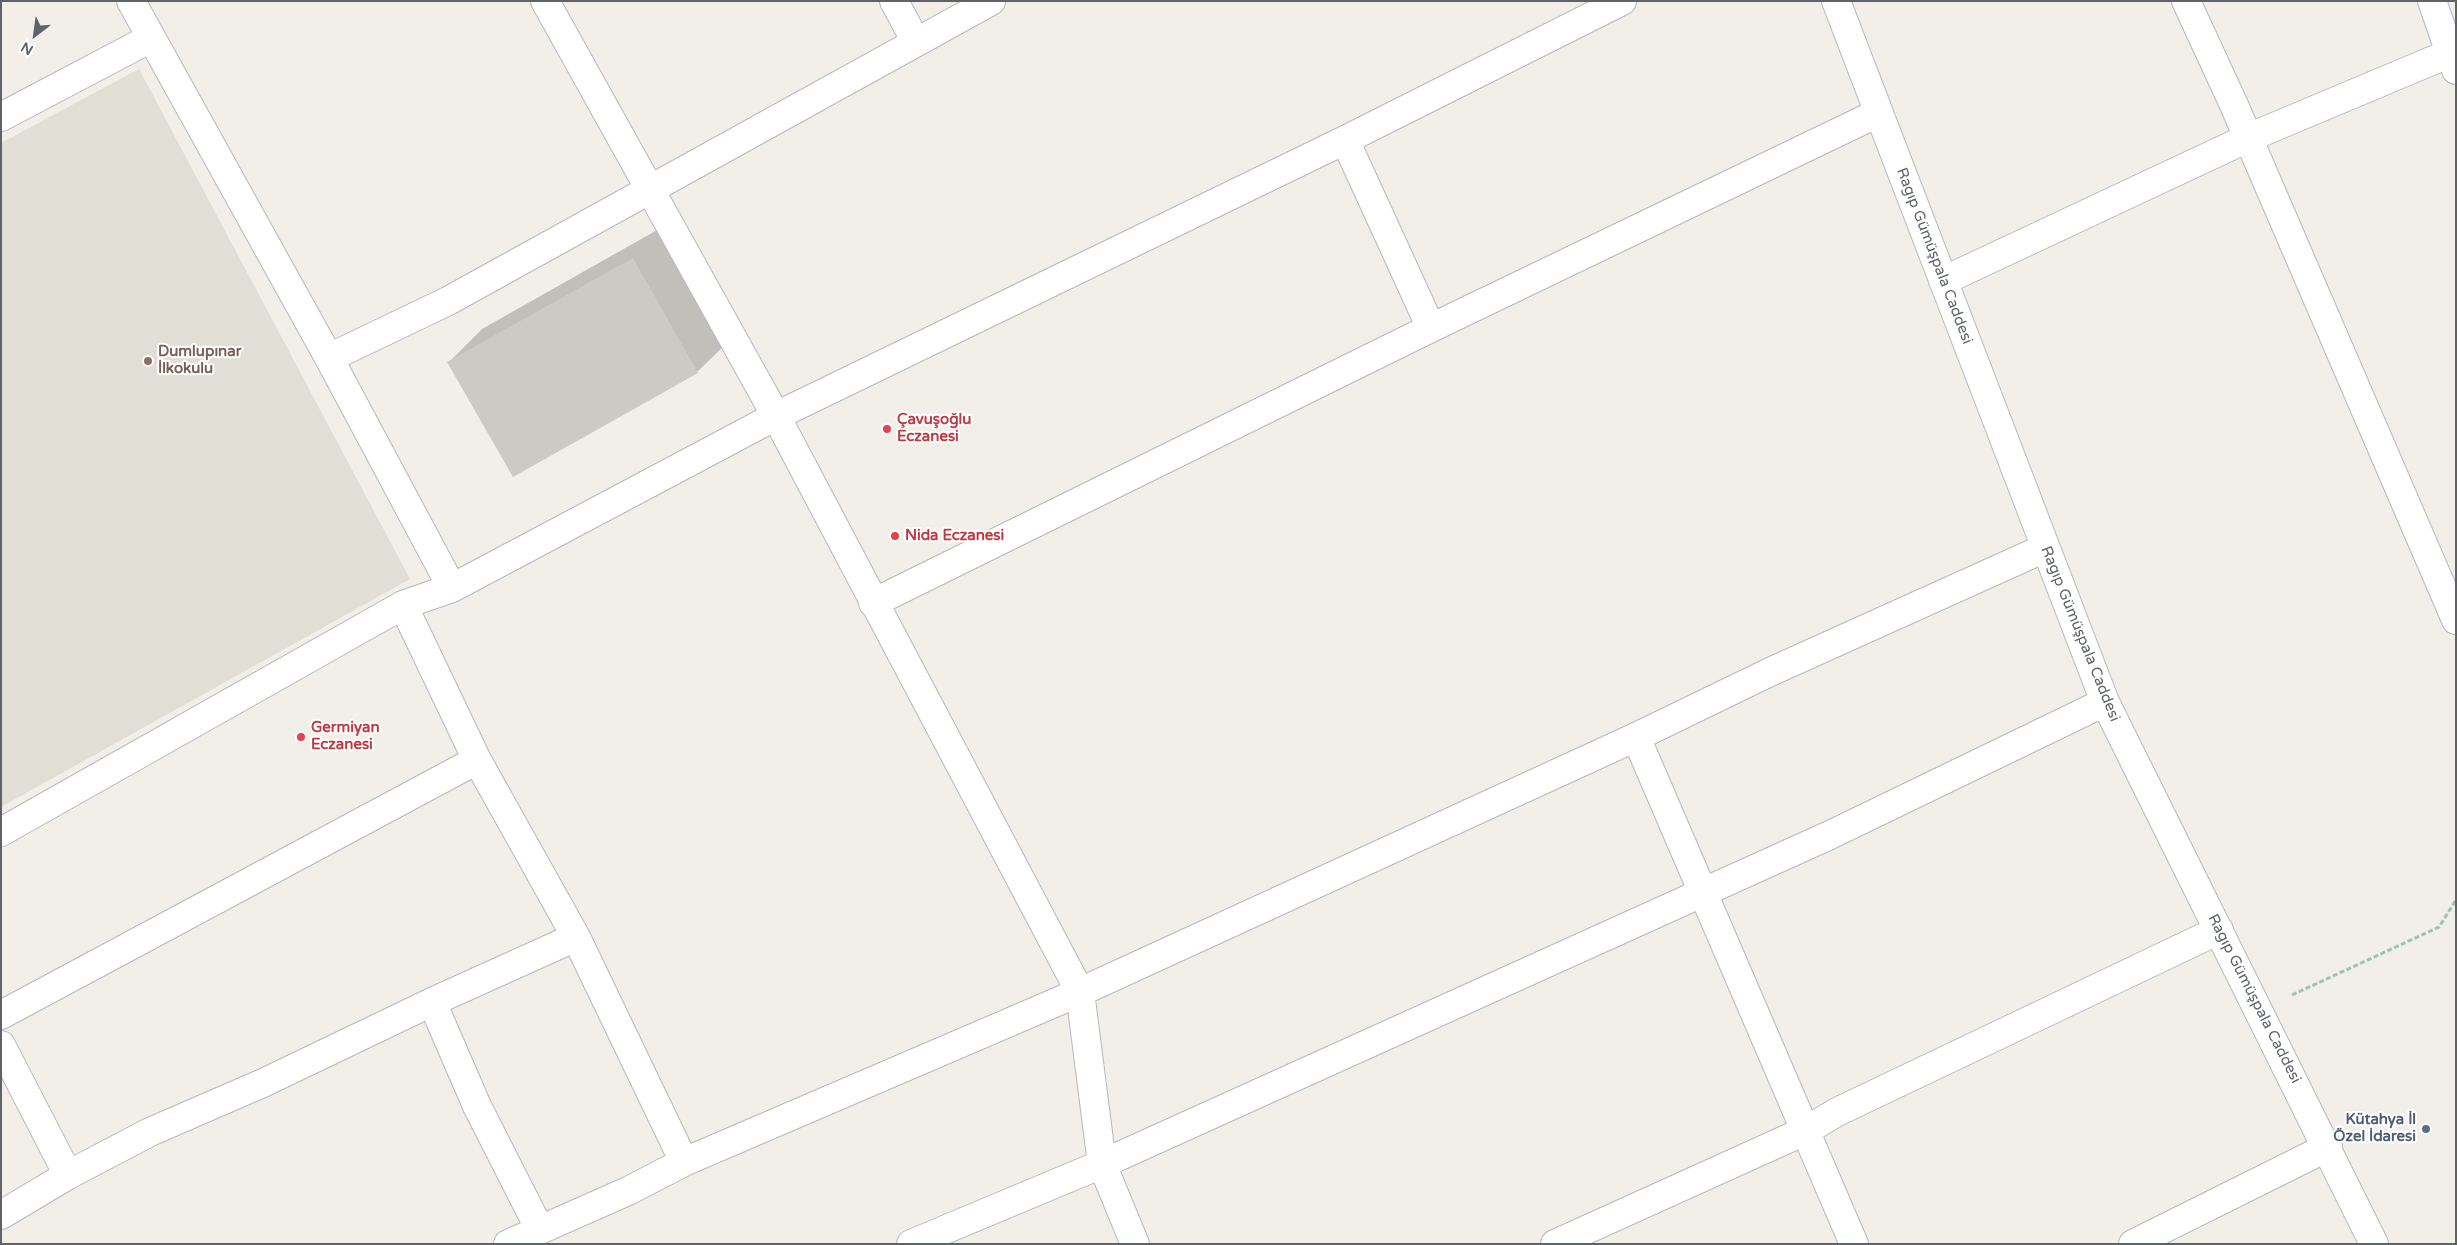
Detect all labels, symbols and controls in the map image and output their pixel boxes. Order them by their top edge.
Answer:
north arrow [10,10,60,60]
text: N [18,38,36,59]
street label: Ragıp Gümüşpala Caddesi [1892,165,1976,347]
place label: Dumlupınar İlkokulu [158,343,241,378]
marker: Dumlupınar İlkokulu [142,355,154,367]
place label: Çavuşoğlu Eczanesi [897,411,971,446]
marker: Çavuşoğlu Eczanesi [881,423,893,435]
place label: Nida Eczanesi [905,527,1004,545]
marker: Nida Eczanesi [889,530,901,542]
street label: Ragıp Gümüşpala Caddesi [2037,544,2123,724]
place label: Germiyan Eczanesi [311,719,380,754]
marker: Germiyan Eczanesi [295,731,307,743]
street label: Ragıp Gümüşpala Caddesi [2203,911,2305,1087]
place label: Kütahya İl Özel İdaresi [2333,1111,2416,1146]
marker: Kütahya İl Özel İdaresi [2420,1123,2432,1135]

